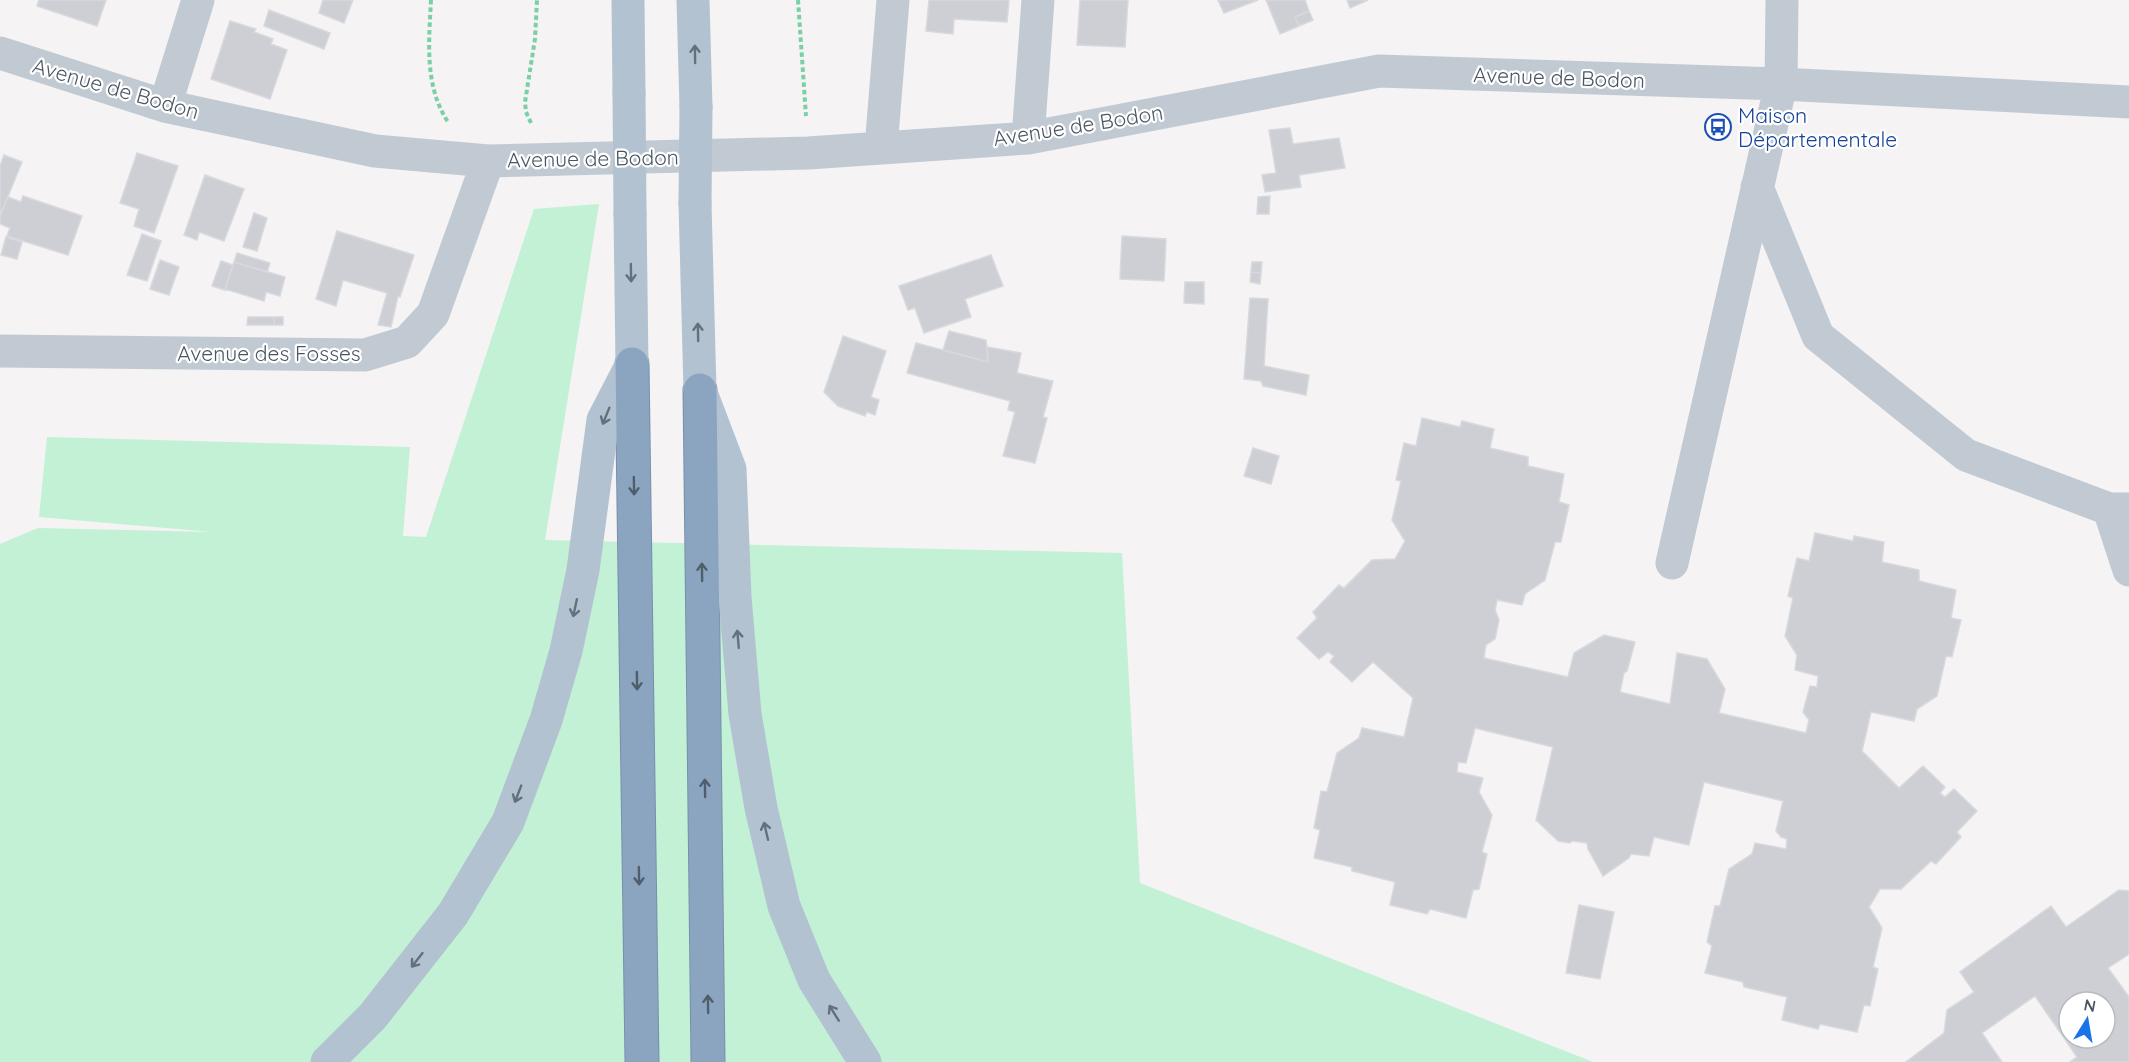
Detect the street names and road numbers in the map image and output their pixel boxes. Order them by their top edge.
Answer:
street label: Avenue de Bodon [30,52,202,124]
street label: Avenue de Bodon [1473,61,1645,93]
street label: Avenue de Bodon [991,99,1165,151]
street label: Avenue de Bodon [507,144,679,172]
street label: Avenue des Fosses [177,340,361,366]

